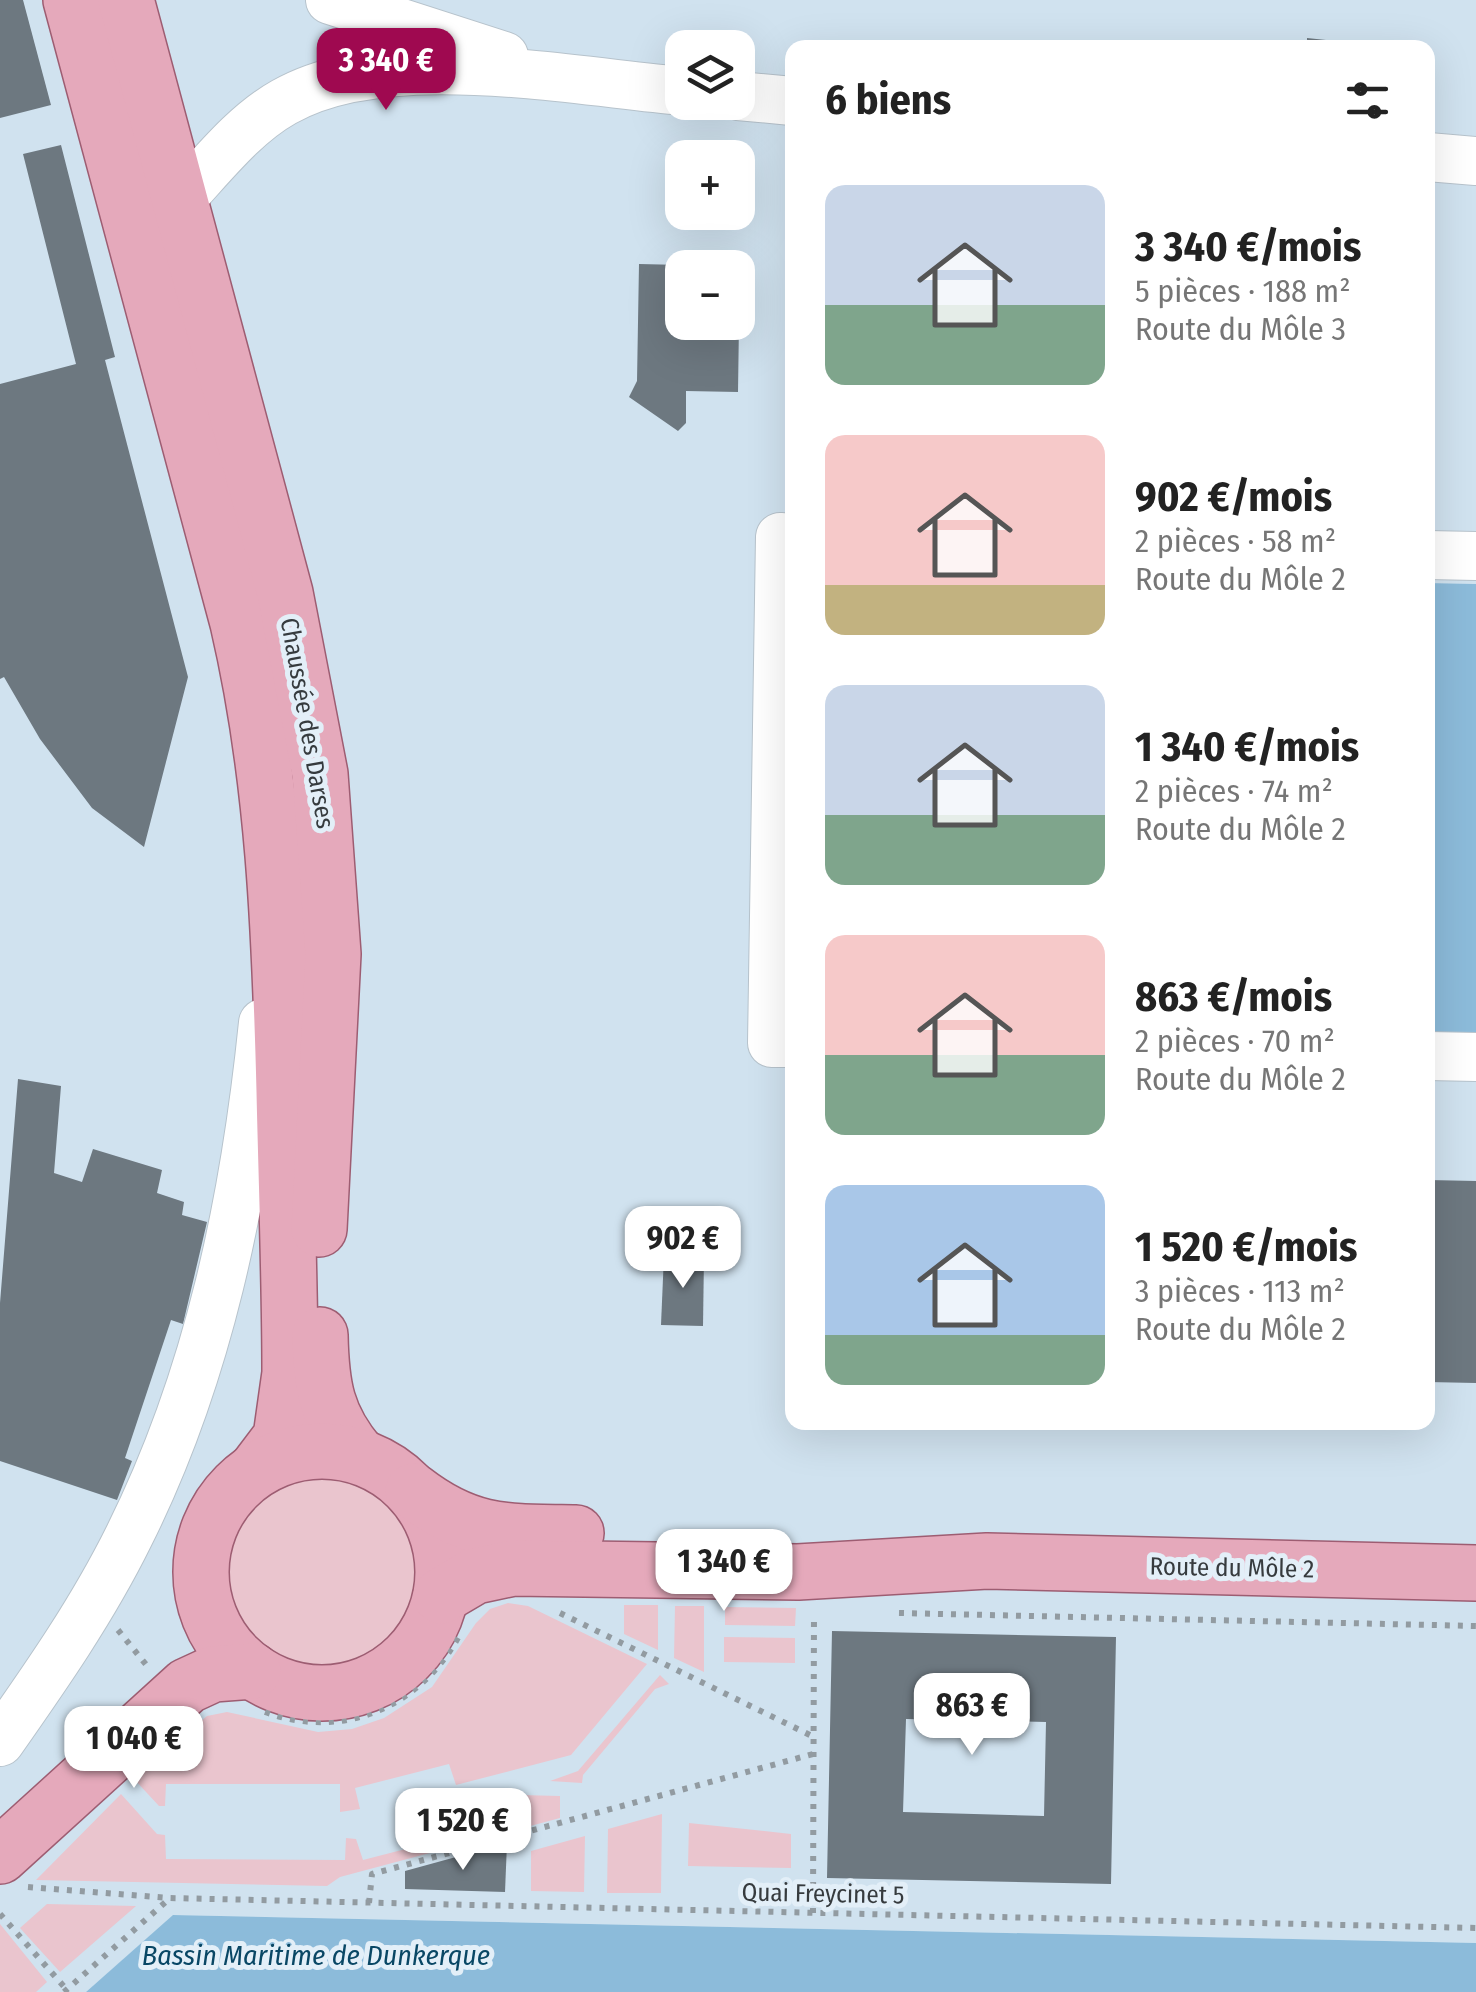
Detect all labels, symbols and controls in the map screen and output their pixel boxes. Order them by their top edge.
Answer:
pin: 3 340 € [294,28,478,113]
map controls [665,30,755,340]
button: layers [665,30,755,120]
text: 3 340 € [339,41,433,79]
icon: filters [1340,73,1395,128]
text: 6 biens [825,75,951,125]
button: + [665,140,755,230]
text: 3 340 €/mois [1135,222,1361,272]
icon: home [905,225,1025,345]
button: − [665,250,755,340]
text: 5 pièces · 188 m² [1135,272,1351,310]
text: Route du Môle 3 [1135,310,1346,348]
text: 902 €/mois [1135,472,1332,522]
icon: home [905,475,1025,595]
text: 2 pièces · 58 m² [1135,522,1336,560]
text: Route du Môle 2 [1135,560,1346,598]
street label: Chaussée des Darses [274,615,340,831]
text: 1 340 €/mois [1135,722,1359,772]
icon: home [905,725,1025,845]
text: 2 pièces · 74 m² [1135,772,1333,810]
text: Route du Môle 2 [1135,810,1346,848]
text: 863 €/mois [1135,972,1332,1022]
icon: home [905,975,1025,1095]
text: 2 pièces · 70 m² [1135,1022,1335,1060]
text: Route du Môle 2 [1135,1060,1346,1098]
pin: 902 € [613,1206,753,1291]
text: 902 € [647,1219,719,1257]
text: 1 520 €/mois [1135,1222,1357,1272]
icon: home [905,1225,1025,1345]
text: 3 pièces · 113 m² [1135,1272,1345,1310]
text: Route du Môle 2 [1135,1310,1346,1348]
pin: 1 340 € [632,1529,816,1614]
text: 1 340 € [678,1542,771,1580]
street label: Route du Môle 2 [1149,1552,1314,1584]
pin: 863 € [902,1673,1042,1758]
text: 863 € [936,1686,1008,1724]
pin: 1 040 € [42,1706,226,1791]
text: 1 040 € [86,1719,182,1757]
pin: 1 520 € [371,1788,555,1873]
text: 1 520 € [417,1801,509,1839]
street label: Quai Freycinet 5 [741,1878,905,1910]
water label: Bassin Maritime de Dunkerque [142,1939,490,1972]

